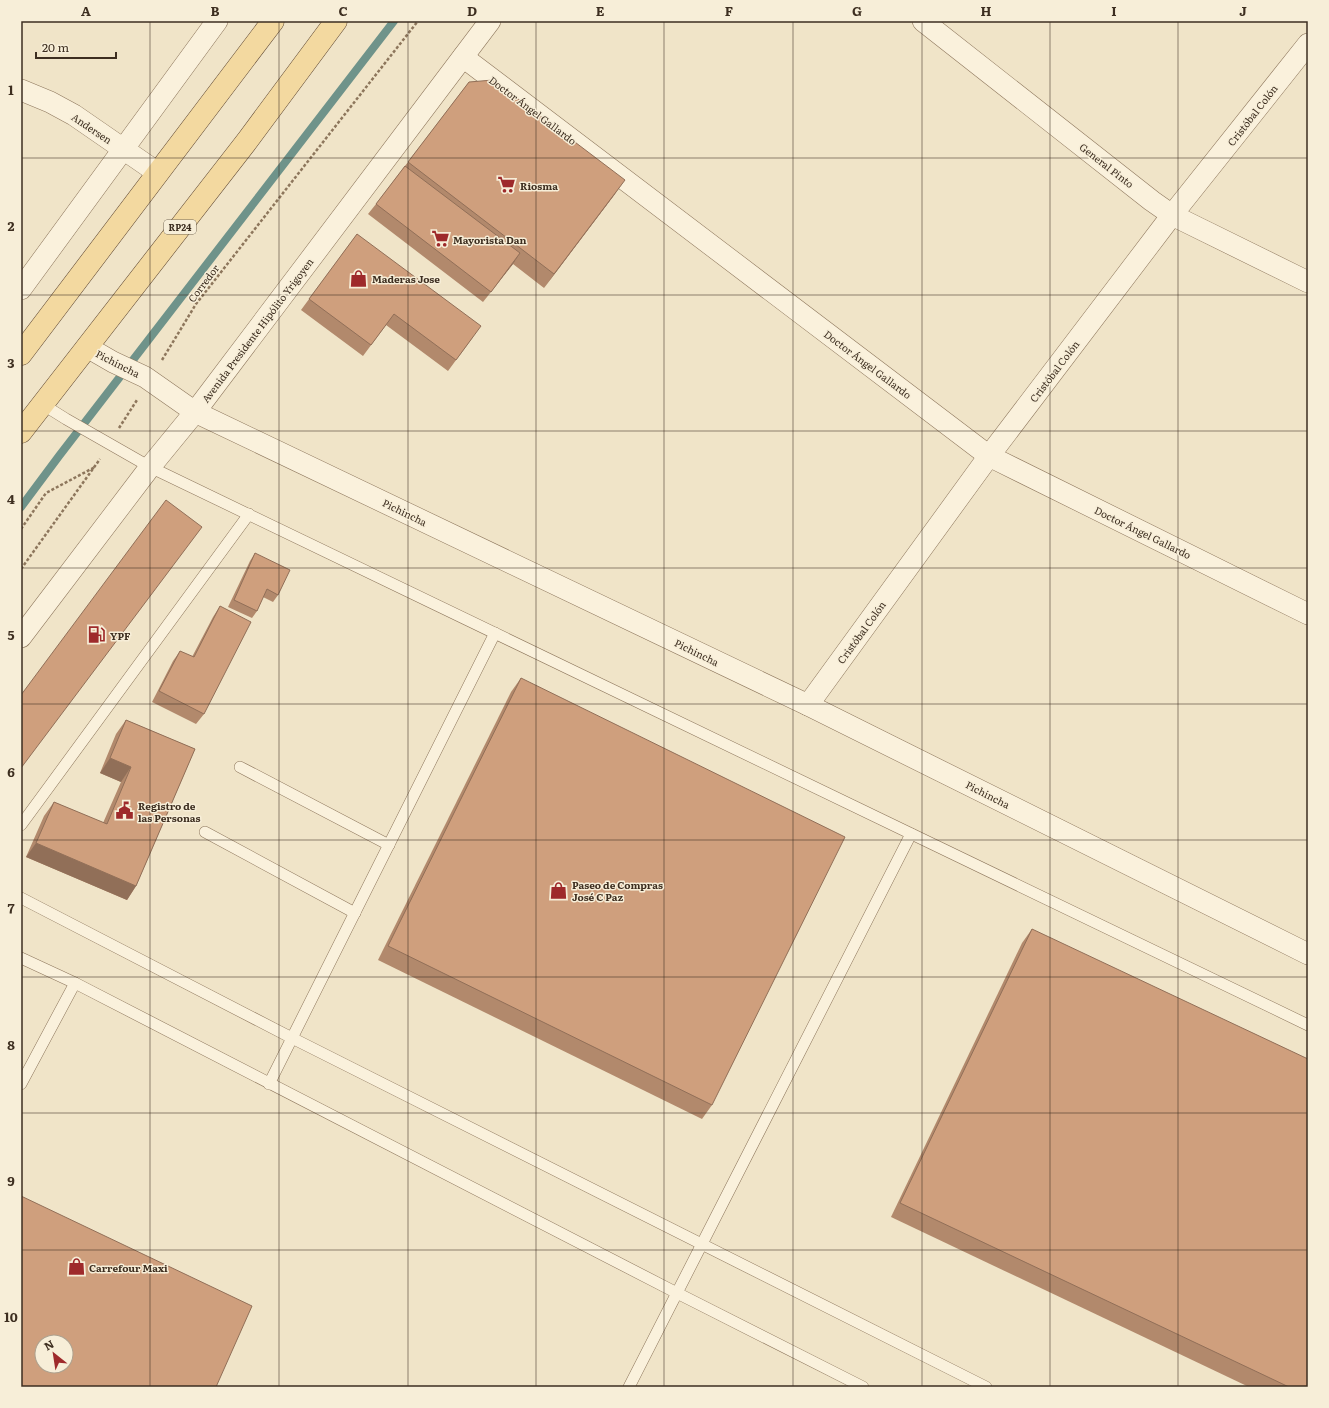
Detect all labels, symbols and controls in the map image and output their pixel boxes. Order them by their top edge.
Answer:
text: A [81,1,91,20]
text: B [211,1,220,20]
text: C [338,1,348,20]
text: D [467,1,477,20]
text: E [596,1,605,20]
text: F [725,1,733,20]
text: G [852,1,862,20]
text: H [981,1,992,20]
text: I [1111,1,1117,20]
text: J [1239,1,1247,20]
scale bar [36,34,116,60]
text: 20 m [42,38,69,56]
street label: Doctor Ángel Gallardo [486,72,580,148]
text: 1 [8,80,14,99]
street label: Cristóbal Colón [1223,81,1281,149]
street label: Andersen [69,109,115,147]
street label: General Pinto [1077,139,1137,191]
supermarket icon: Riosma [497,175,517,195]
place label: Riosma [520,178,558,193]
text: 2 [8,216,15,235]
road number: RP24 [164,220,196,234]
supermarket icon: Mayorista Dan [430,229,450,249]
place label: Mayorista Dan [453,232,526,247]
street label: Avenida Presidente Hipólito Yrigoyen [198,254,317,405]
street label: Corredor [184,261,222,305]
shop icon: Maderas Jose [349,268,369,288]
place label: Maderas Jose [372,271,440,286]
street label: Doctor Ángel Gallardo [821,326,915,402]
street label: Cristóbal Colón [1026,337,1083,405]
street label: Pichincha [93,345,143,381]
text: 3 [7,353,15,372]
text: 4 [7,489,15,508]
street label: Pichincha [380,495,430,529]
street label: Doctor Ángel Gallardo [1092,502,1194,562]
street label: Cristóbal Colón [833,597,889,666]
text: 5 [7,625,15,644]
fuel station icon: YPF [87,625,107,645]
place label: YPF [110,628,131,643]
street label: Pichincha [672,635,722,669]
text: 6 [7,762,15,781]
street label: Pichincha [963,776,1013,812]
place label: Registro de las Personas [138,798,201,825]
public building icon: Registro de las Personas [115,801,135,821]
place label: Paseo de Compras José C Paz [572,877,663,904]
shop icon: Paseo de Compras José C Paz [549,880,569,900]
text: 7 [7,898,15,917]
text: 8 [7,1035,15,1054]
text: 9 [7,1171,15,1190]
shop icon: Carrefour Maxi [66,1257,86,1277]
place label: Carrefour Maxi [89,1260,168,1275]
text: 10 [4,1307,18,1326]
north arrow [34,1334,74,1374]
text: N [41,1335,56,1354]

